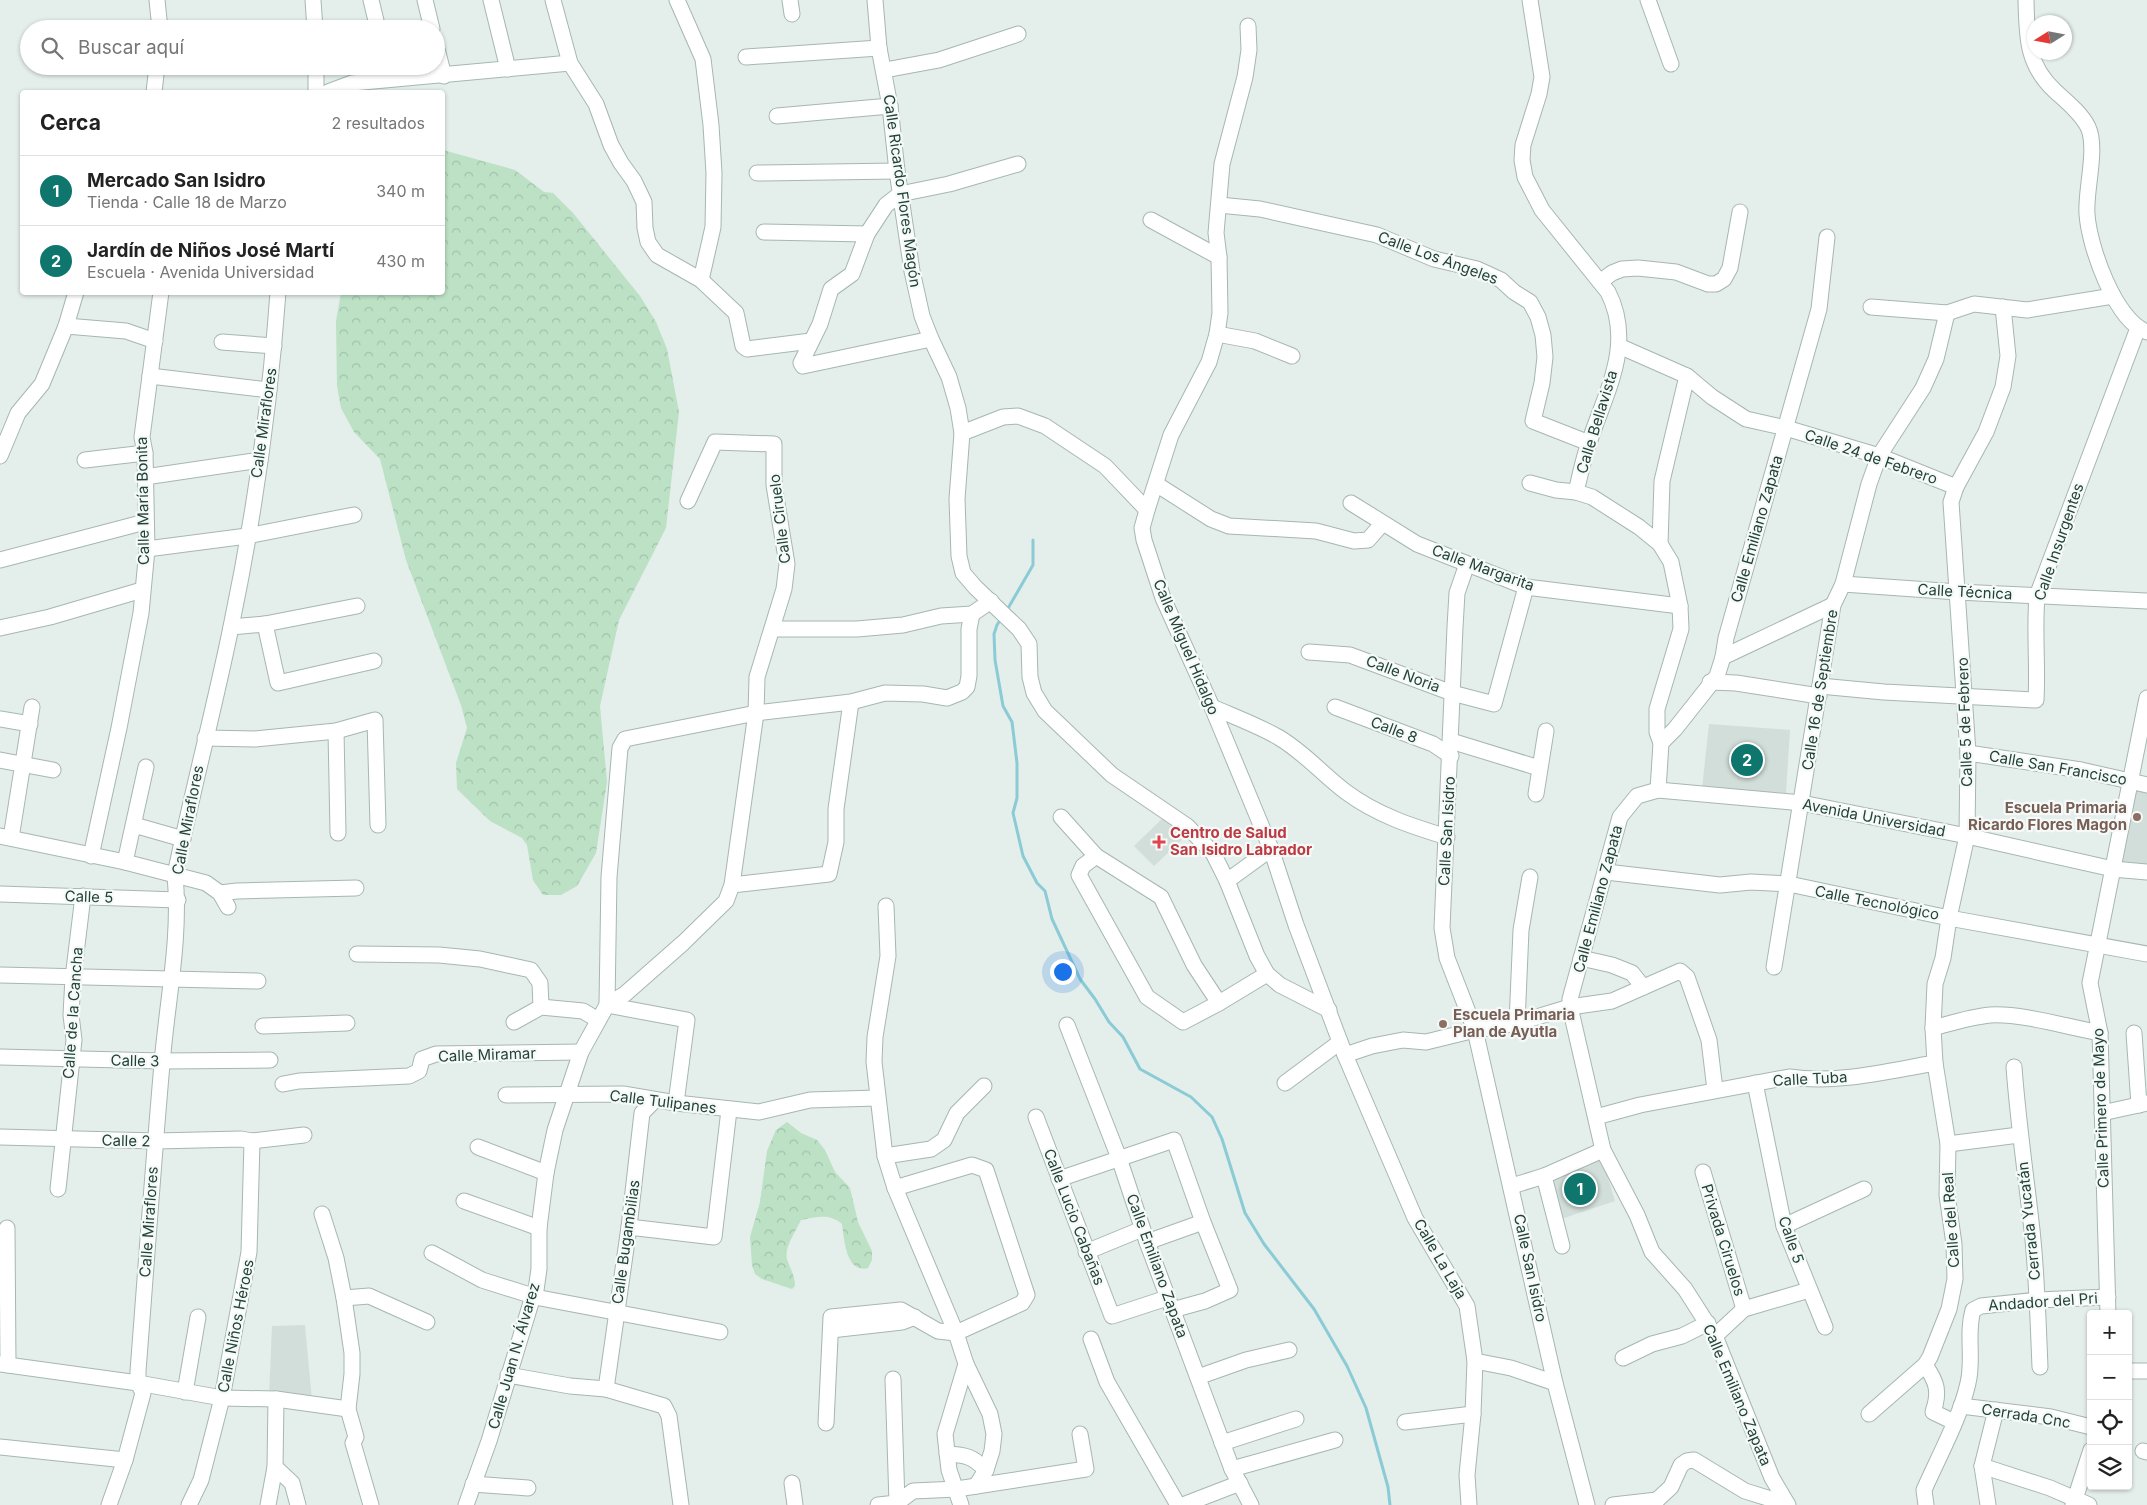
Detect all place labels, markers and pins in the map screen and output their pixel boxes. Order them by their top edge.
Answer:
pin: 2 [1731,741,1763,779]
place label: Escuela Primaria Ricardo Flores Magon [1968,798,2127,834]
marker: Escuela Primaria Ricardo Flores Magon [2131,811,2143,823]
place label: Centro de Salud San Isidro Labrador [1170,823,1312,859]
marker: Centro de Salud San Isidro Labrador [1152,835,1166,849]
place label: Escuela Primaria Plan de Ayutla [1453,1005,1575,1041]
marker: Escuela Primaria Plan de Ayutla [1437,1018,1449,1030]
pin: 1 [1564,1170,1596,1208]

